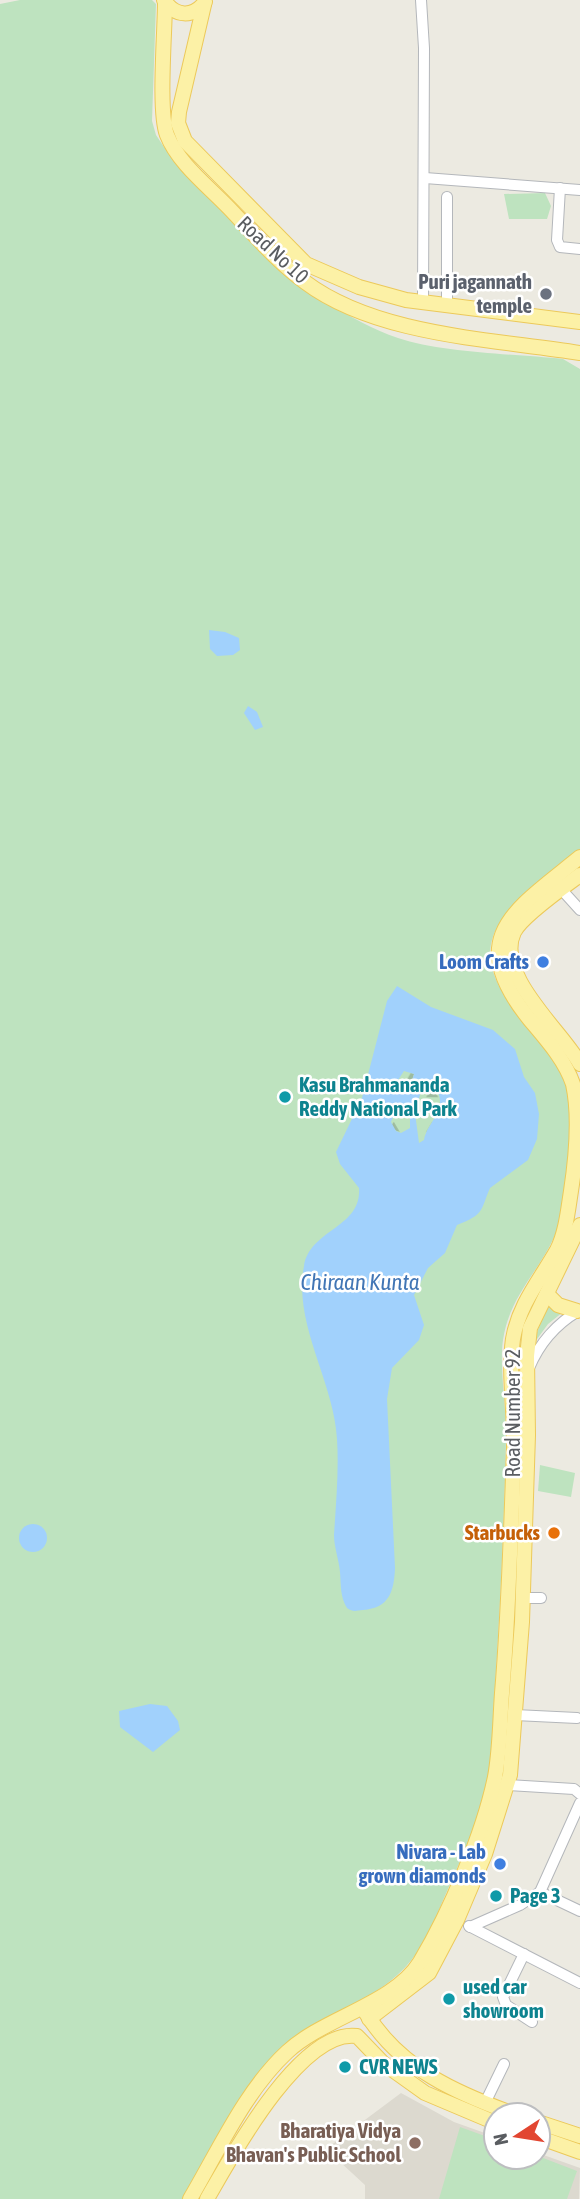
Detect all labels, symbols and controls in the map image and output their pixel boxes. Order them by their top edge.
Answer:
street label: Road No 10 [233,211,314,288]
place label: Puri jagannath temple [418,269,532,317]
marker: Puri jagannath temple [538,286,554,302]
place label: Loom Crafts [439,949,530,973]
marker: Loom Crafts [535,954,551,970]
place label: Kasu Brahmananda Reddy National Park [299,1072,457,1120]
marker: Kasu Brahmananda Reddy National Park [277,1089,293,1105]
water label: Chiraan Kunta [301,1269,420,1295]
street label: Road Number 92 [500,1349,524,1477]
place label: Starbucks [465,1520,541,1544]
marker: Starbucks [546,1525,562,1541]
place label: Nivara - Lab grown diamonds [358,1839,487,1887]
marker: Nivara - Lab grown diamonds [492,1856,508,1872]
place label: Page 3 [510,1883,561,1907]
marker: Page 3 [488,1888,504,1904]
place label: used car showroom [463,1974,544,2022]
marker: used car showroom [441,1991,457,2007]
place label: CVR NEWS [359,2054,438,2078]
marker: CVR NEWS [337,2059,353,2075]
north arrow [482,2101,552,2171]
place label: Bharatiya Vidya Bhavan's Public School [226,2118,401,2166]
text: N [488,2132,512,2147]
marker: Bharatiya Vidya Bhavan's Public School [407,2135,423,2151]

